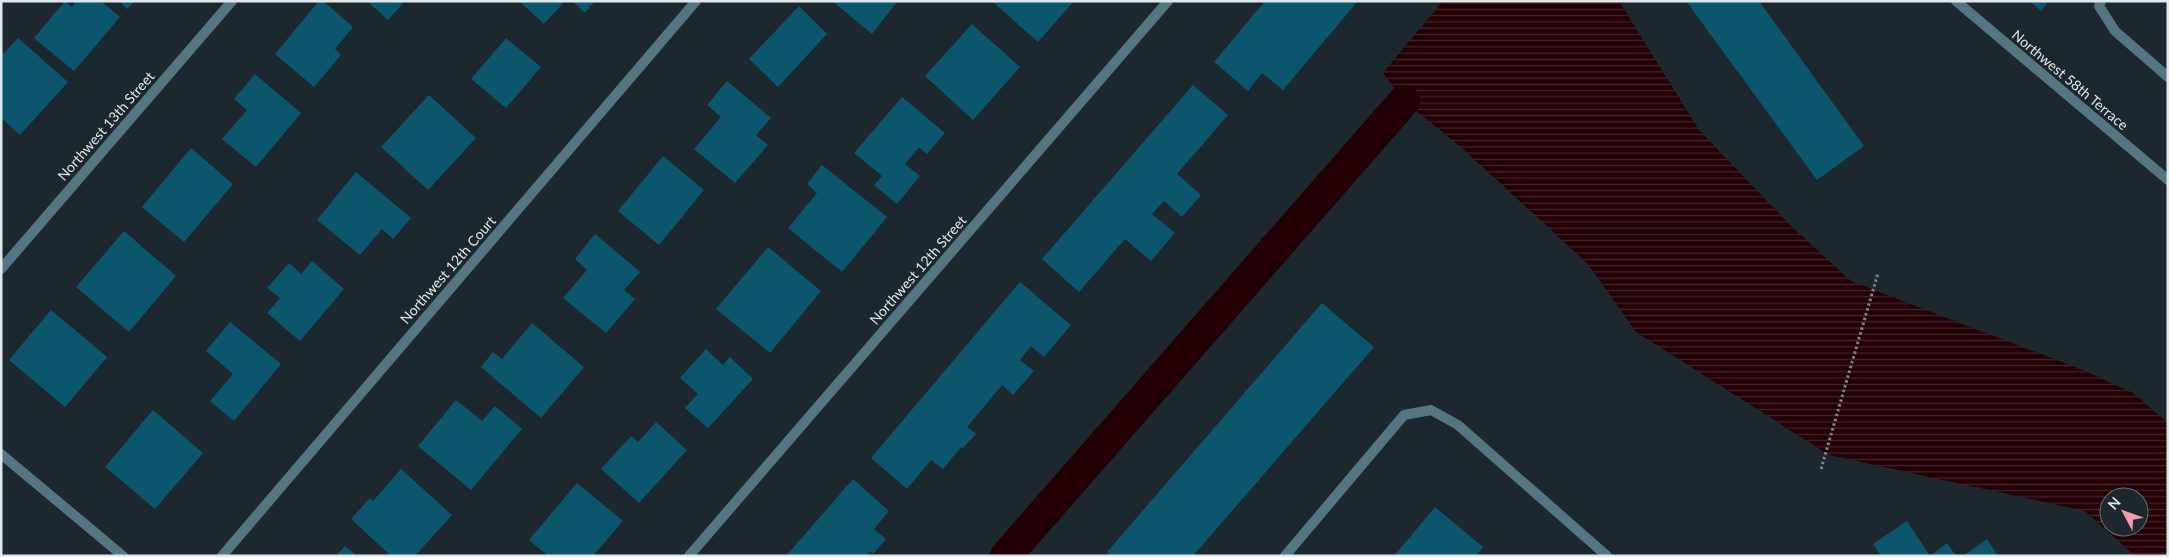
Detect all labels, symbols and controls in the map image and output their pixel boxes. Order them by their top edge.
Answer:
street label: Northwest 58th Terrace [2009,26,2132,133]
street label: Northwest 13th Street [54,68,158,184]
street label: Northwest 12th Court [396,212,499,327]
street label: Northwest 12th Street [866,212,970,328]
north arrow [2099,487,2149,537]
text: N [2104,493,2124,513]

